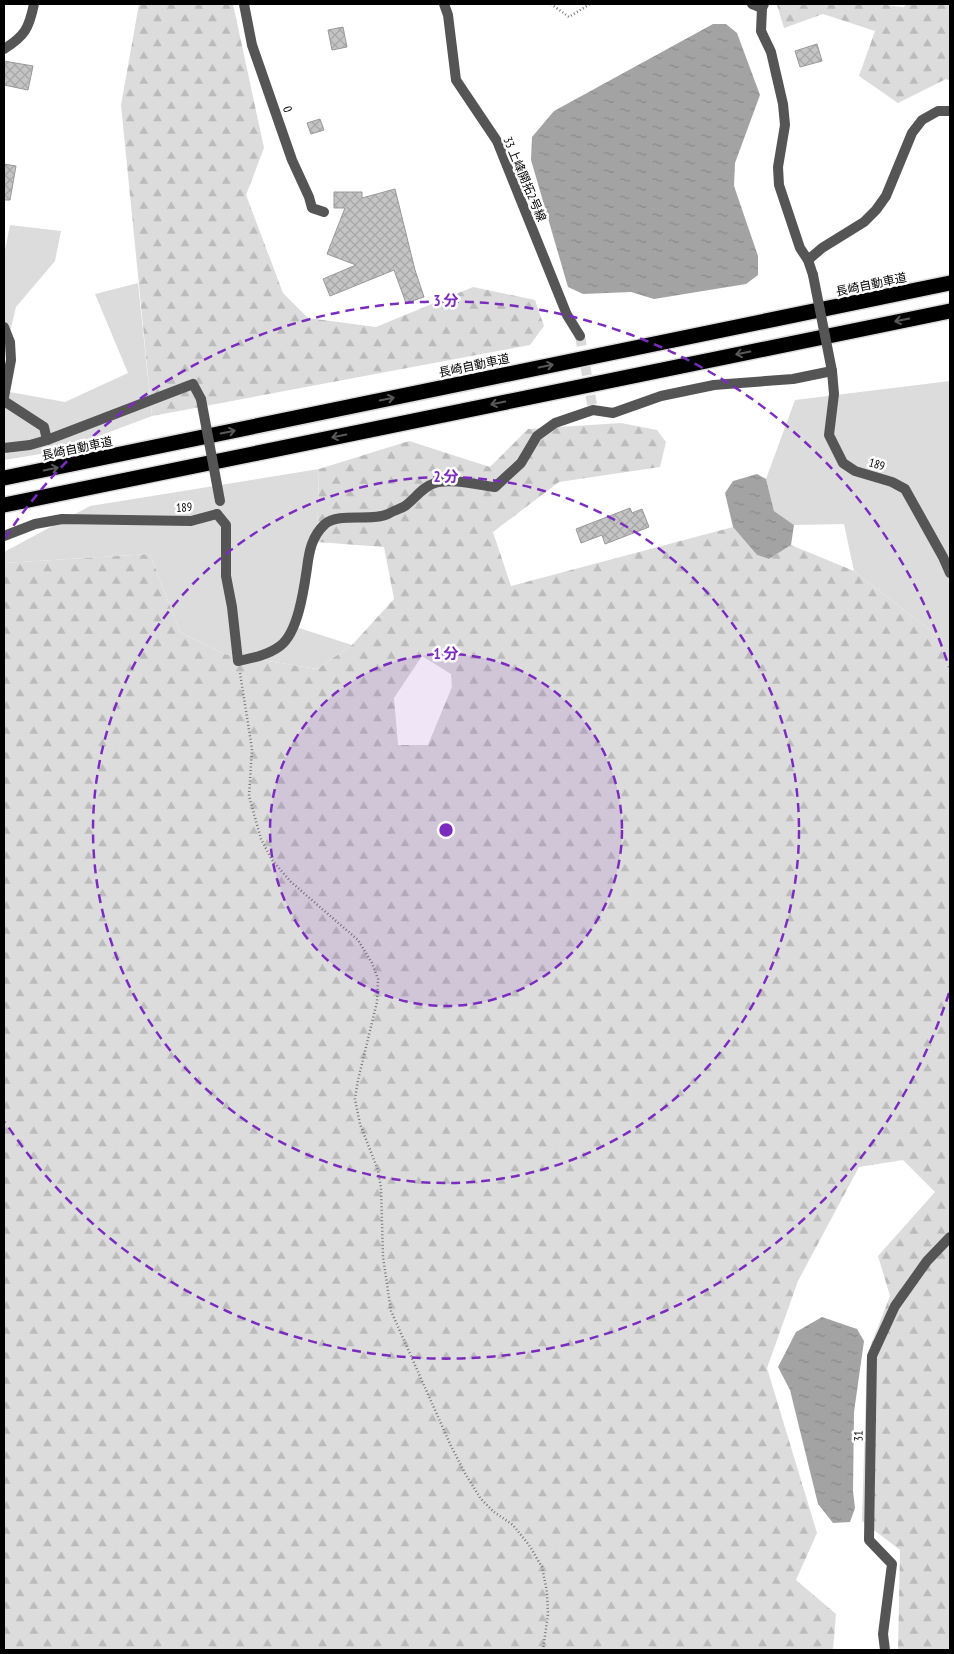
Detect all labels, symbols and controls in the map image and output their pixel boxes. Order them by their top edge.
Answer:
street label: 0 [280,104,296,114]
street label: 33 上峰開拓2号線 [500,134,550,224]
street label: 長崎自動車道 [834,269,908,299]
text: 3 分 [433,291,459,310]
one-way arrow [895,316,911,326]
one-way arrow [736,348,752,358]
street label: 長崎自動車道 [437,350,511,380]
one-way arrow [537,361,553,370]
one-way arrow [378,394,394,403]
one-way arrow [491,399,507,408]
one-way arrow [219,427,235,436]
one-way arrow [332,432,348,441]
street label: 長崎自動車道 [40,433,114,463]
street label: 189 [867,455,887,473]
one-way arrow [43,463,59,473]
text: 2 分 [433,467,459,486]
street label: 189 [176,499,192,515]
text: 1 分 [433,644,459,663]
centre of rings [437,821,455,839]
street label: 31 [850,1430,866,1442]

